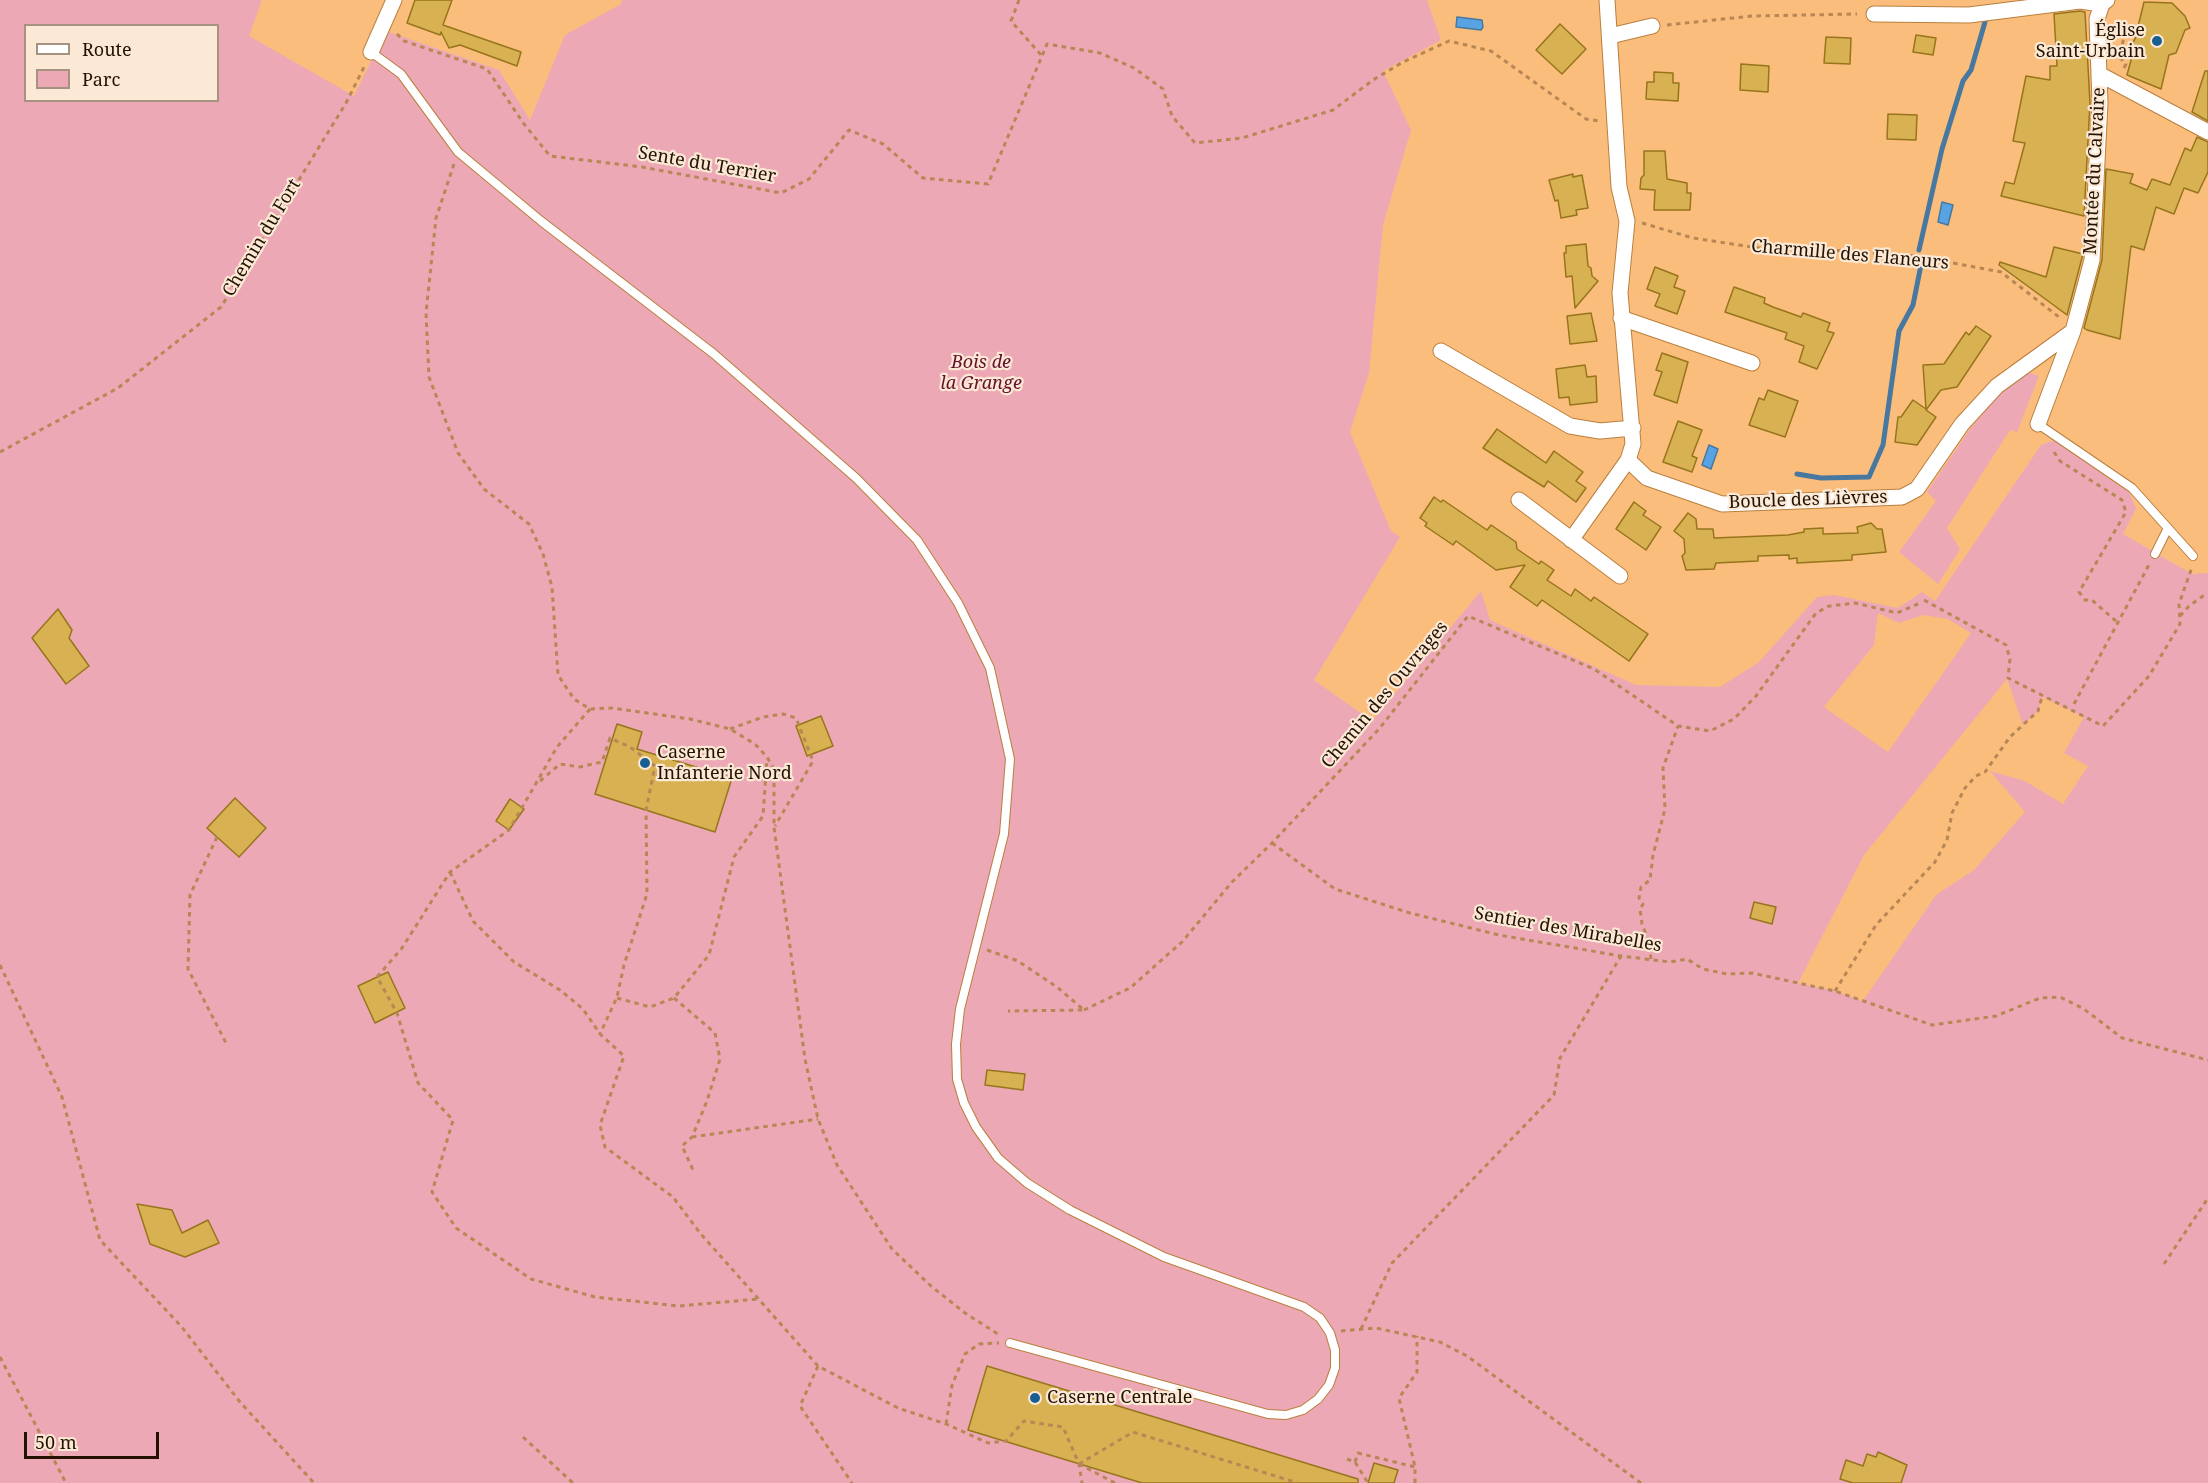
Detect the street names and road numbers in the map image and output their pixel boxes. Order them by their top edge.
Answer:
street label: Montée du Calvaire [2080,87,2110,255]
street label: Sente du Terrier [636,142,778,188]
street label: Chemin du Fort [218,175,306,301]
street label: Charmille des Flaneurs [1750,236,1950,274]
street label: Boucle des Lièvres [1728,486,1888,514]
street label: Chemin des Ouvrages [1317,617,1453,773]
street label: Sentier des Mirabelles [1473,903,1663,957]

